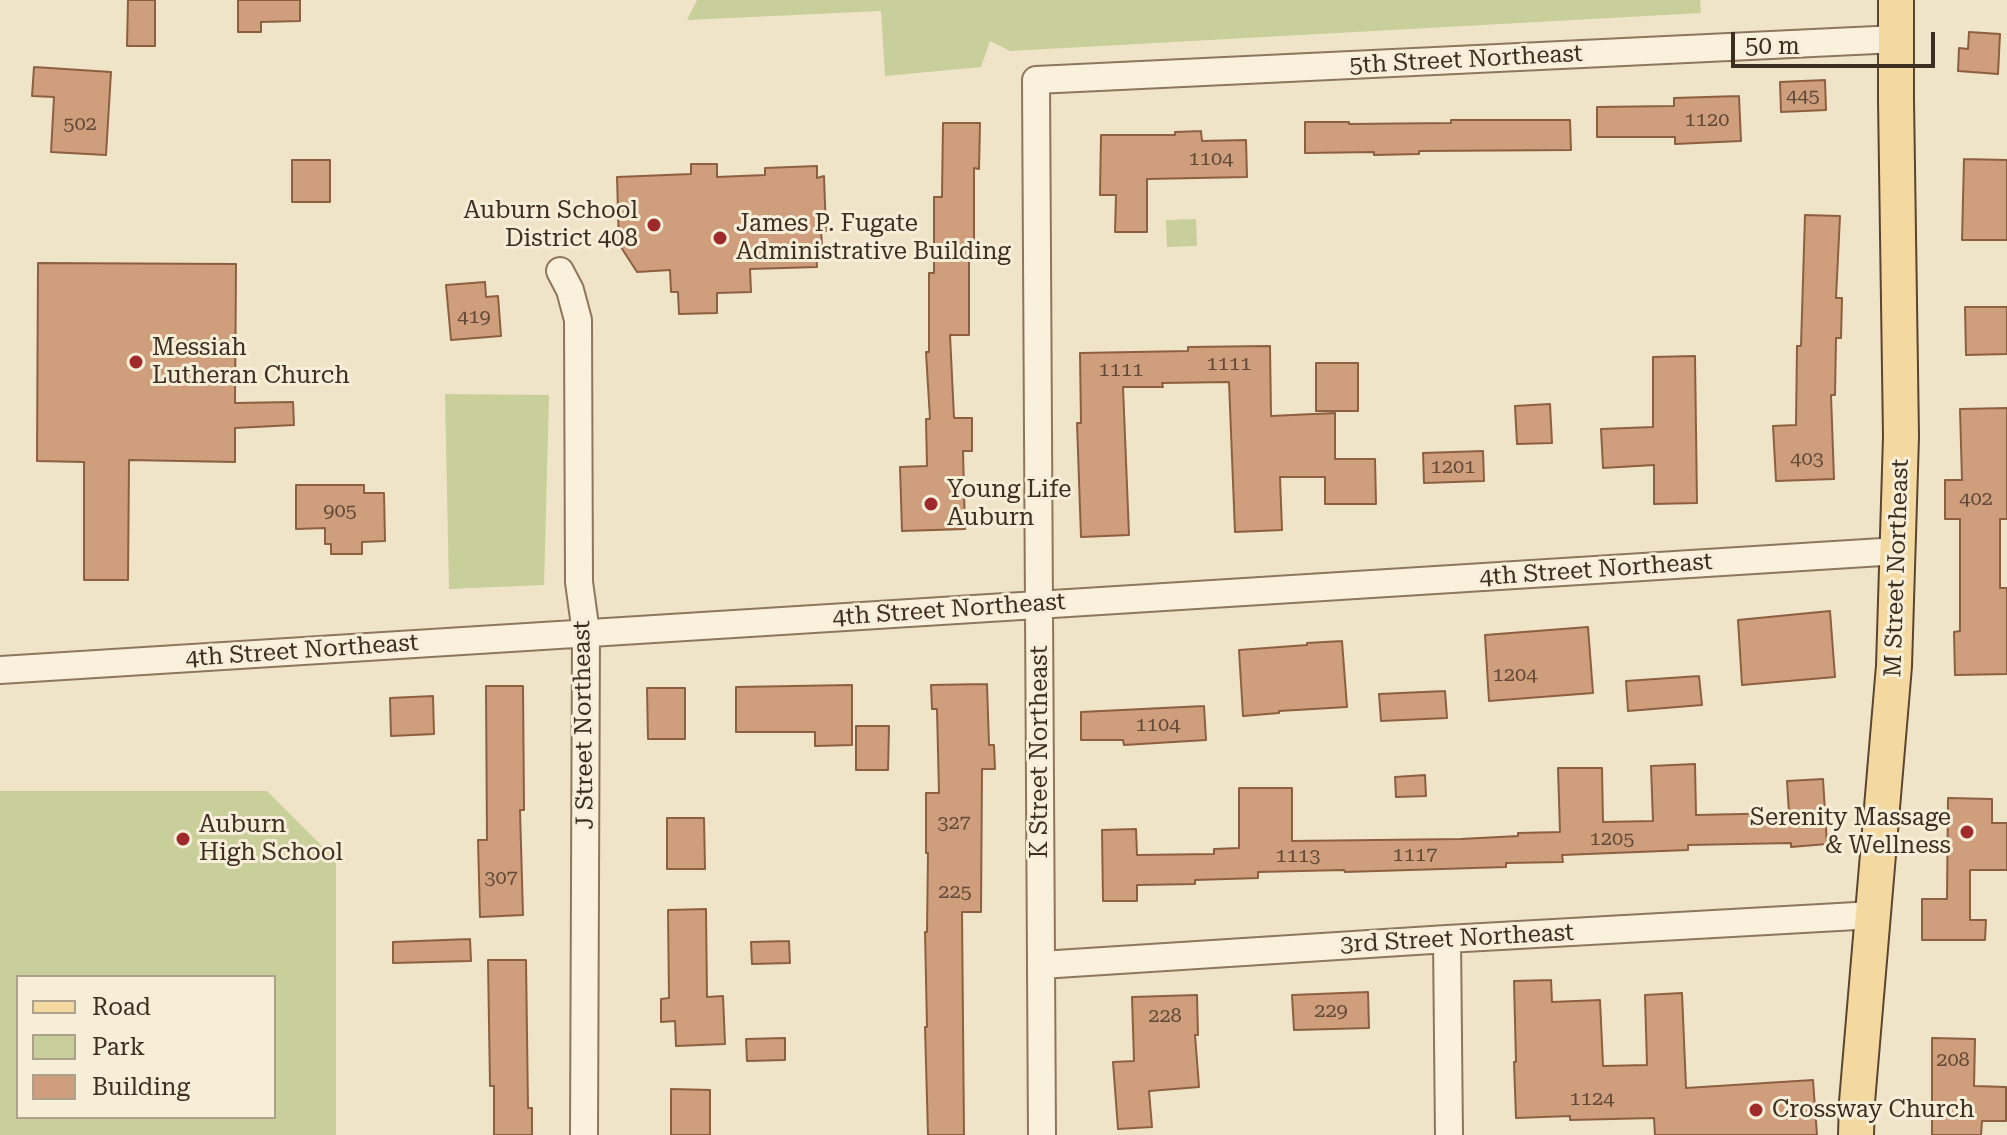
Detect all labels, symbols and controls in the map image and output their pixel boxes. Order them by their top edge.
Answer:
scale bar [1735,16,1939,66]
text: 50 m [1745,32,1800,60]
street label: 5th Street Northeast [1349,40,1583,80]
house number: 445 [1786,84,1820,108]
house number: 1120 [1685,108,1729,132]
house number: 502 [63,112,97,136]
house number: 1104 [1189,147,1233,171]
place label: Auburn School District 408 [463,197,638,253]
place label: James P. Fugate Administrative Building [736,210,1011,266]
marker: Auburn School District 408 [645,216,663,234]
marker: James P. Fugate Administrative Building [711,229,729,247]
house number: 419 [457,305,491,329]
place label: Messiah Lutheran Church [152,334,350,390]
house number: 1111 [1207,352,1251,376]
marker: Messiah Lutheran Church [127,353,145,371]
house number: 1111 [1099,358,1143,382]
house number: 403 [1790,447,1824,471]
house number: 1201 [1431,455,1475,479]
street label: M Street Northeast [1879,458,1915,678]
place label: Young Life Auburn [947,476,1071,532]
house number: 402 [1959,487,1993,511]
marker: Young Life Auburn [922,495,940,513]
house number: 905 [323,499,357,523]
street label: 4th Street Northeast [1478,547,1714,593]
street label: 4th Street Northeast [831,587,1067,633]
street label: J Street Northeast [568,620,600,830]
street label: 4th Street Northeast [184,628,420,674]
street label: K Street Northeast [1026,645,1054,859]
house number: 1204 [1493,663,1537,687]
house number: 1104 [1136,713,1180,737]
place label: Serenity Massage & Wellness [1750,804,1951,860]
place label: Auburn High School [199,811,343,867]
house number: 327 [937,811,971,835]
marker: Serenity Massage & Wellness [1958,823,1976,841]
house number: 1205 [1590,827,1634,851]
marker: Auburn High School [174,830,192,848]
house number: 1117 [1393,843,1437,867]
house number: 1113 [1276,844,1320,868]
house number: 307 [484,866,518,890]
house number: 225 [938,880,972,904]
street label: 3rd Street Northeast [1339,918,1575,960]
legend [16,975,276,1119]
text: Road [92,993,151,1021]
house number: 229 [1314,999,1348,1023]
house number: 228 [1148,1004,1182,1028]
text: Park [92,1033,145,1061]
house number: 208 [1936,1048,1970,1072]
text: Building [92,1073,190,1101]
house number: 1124 [1570,1087,1614,1111]
place label: Crossway Church [1772,1096,1974,1124]
marker: Crossway Church [1747,1101,1765,1119]

